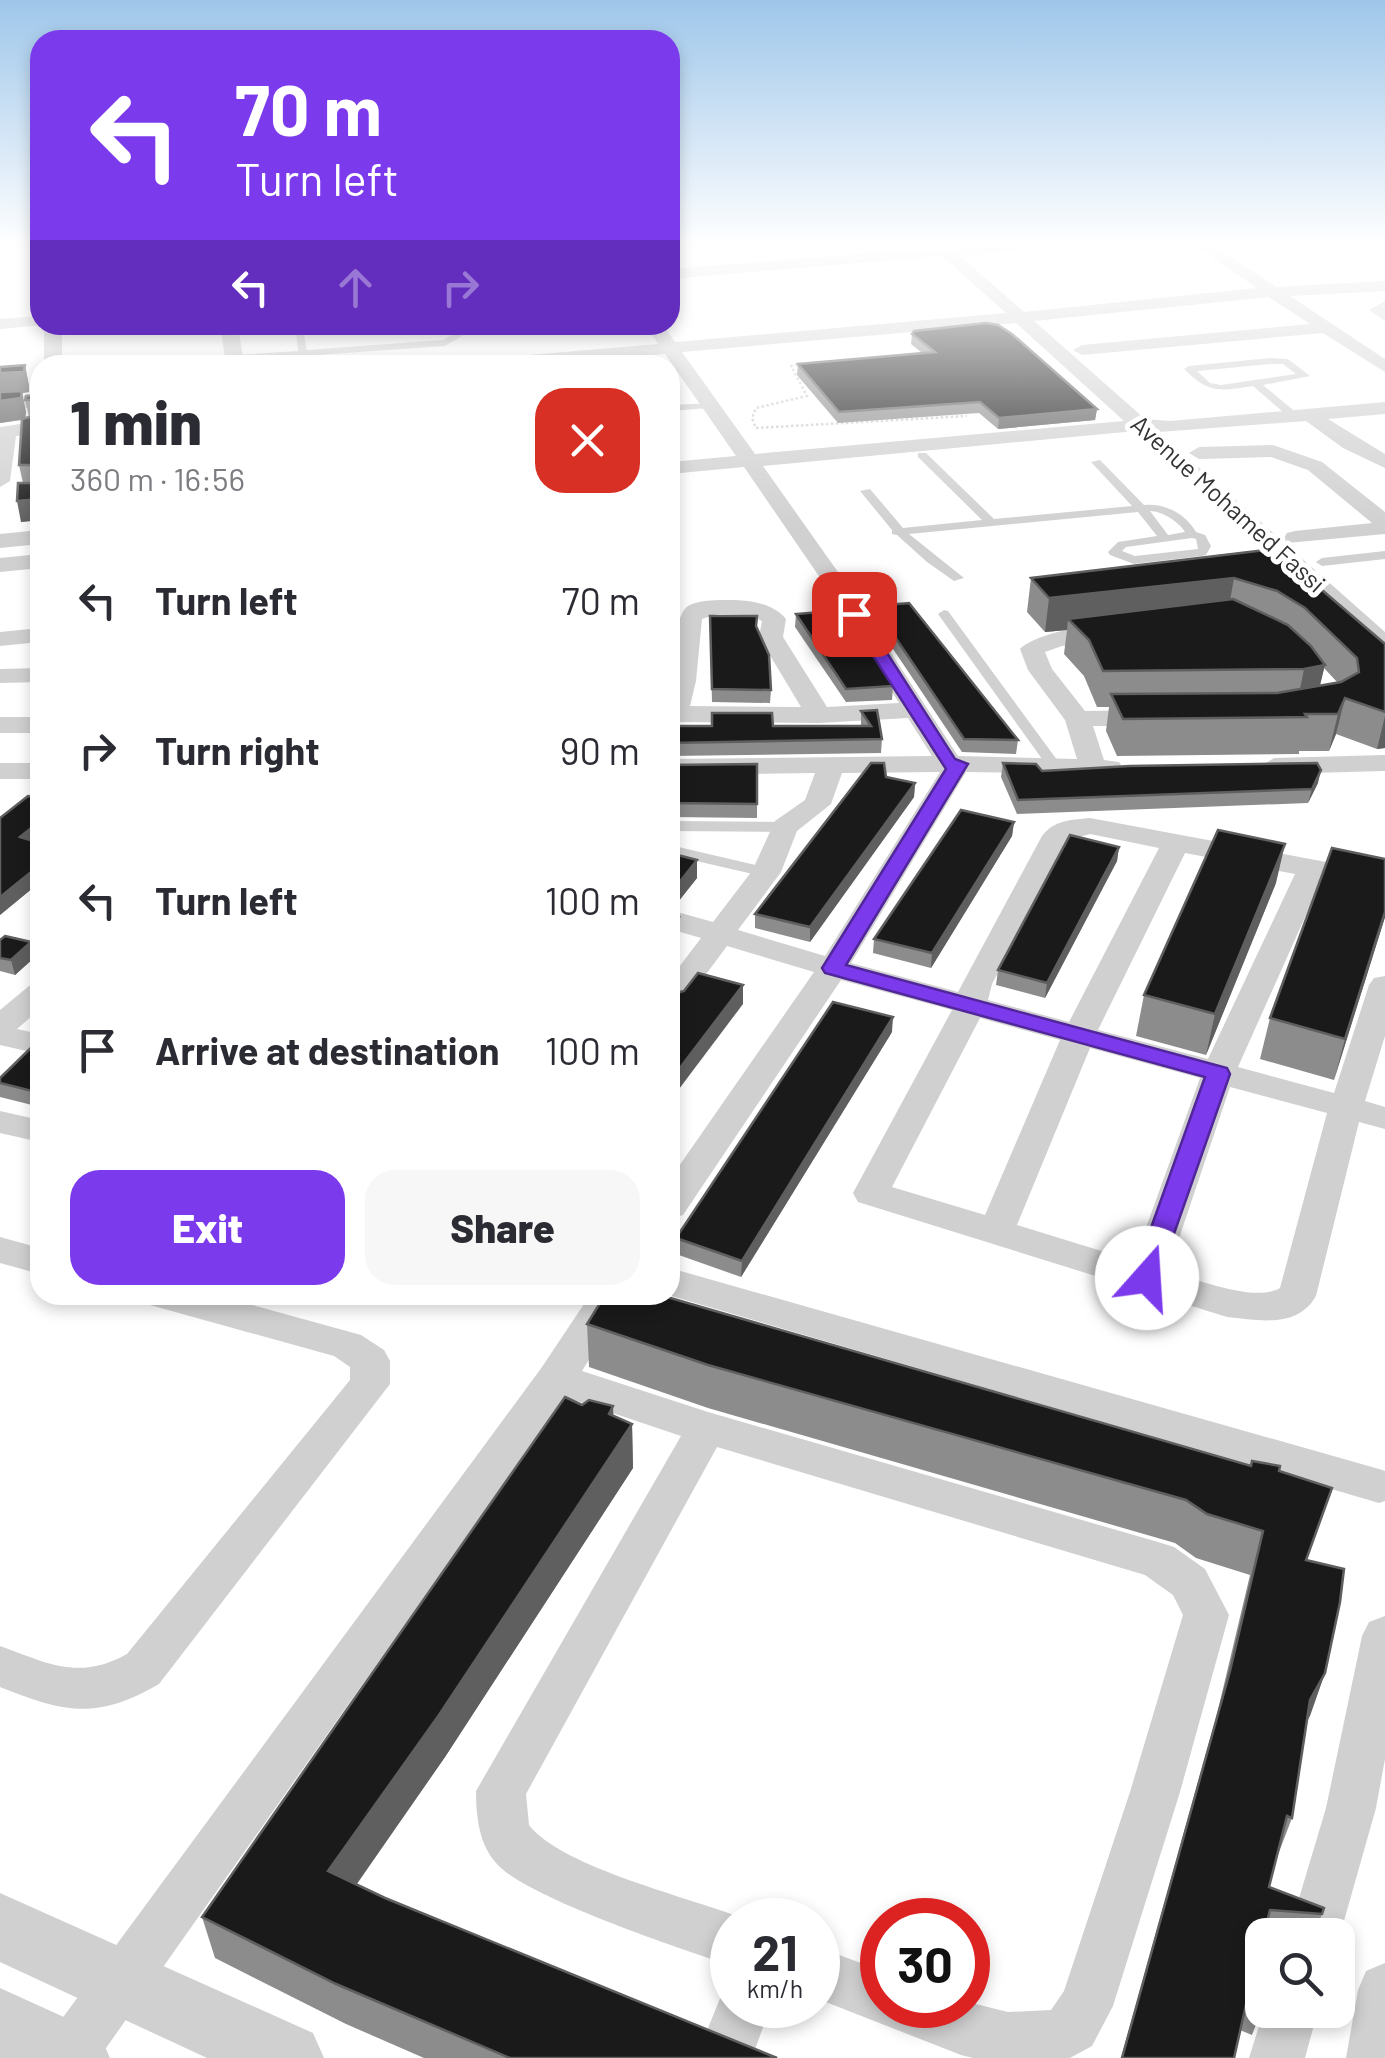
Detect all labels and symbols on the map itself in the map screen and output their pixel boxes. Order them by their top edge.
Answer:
street label: Avenue Mohamed Fassi [1126,408,1332,598]
pin [812,572,897,657]
position arrow [1095,1226,1199,1330]
speed limit sign: 30 [860,1898,990,2028]

